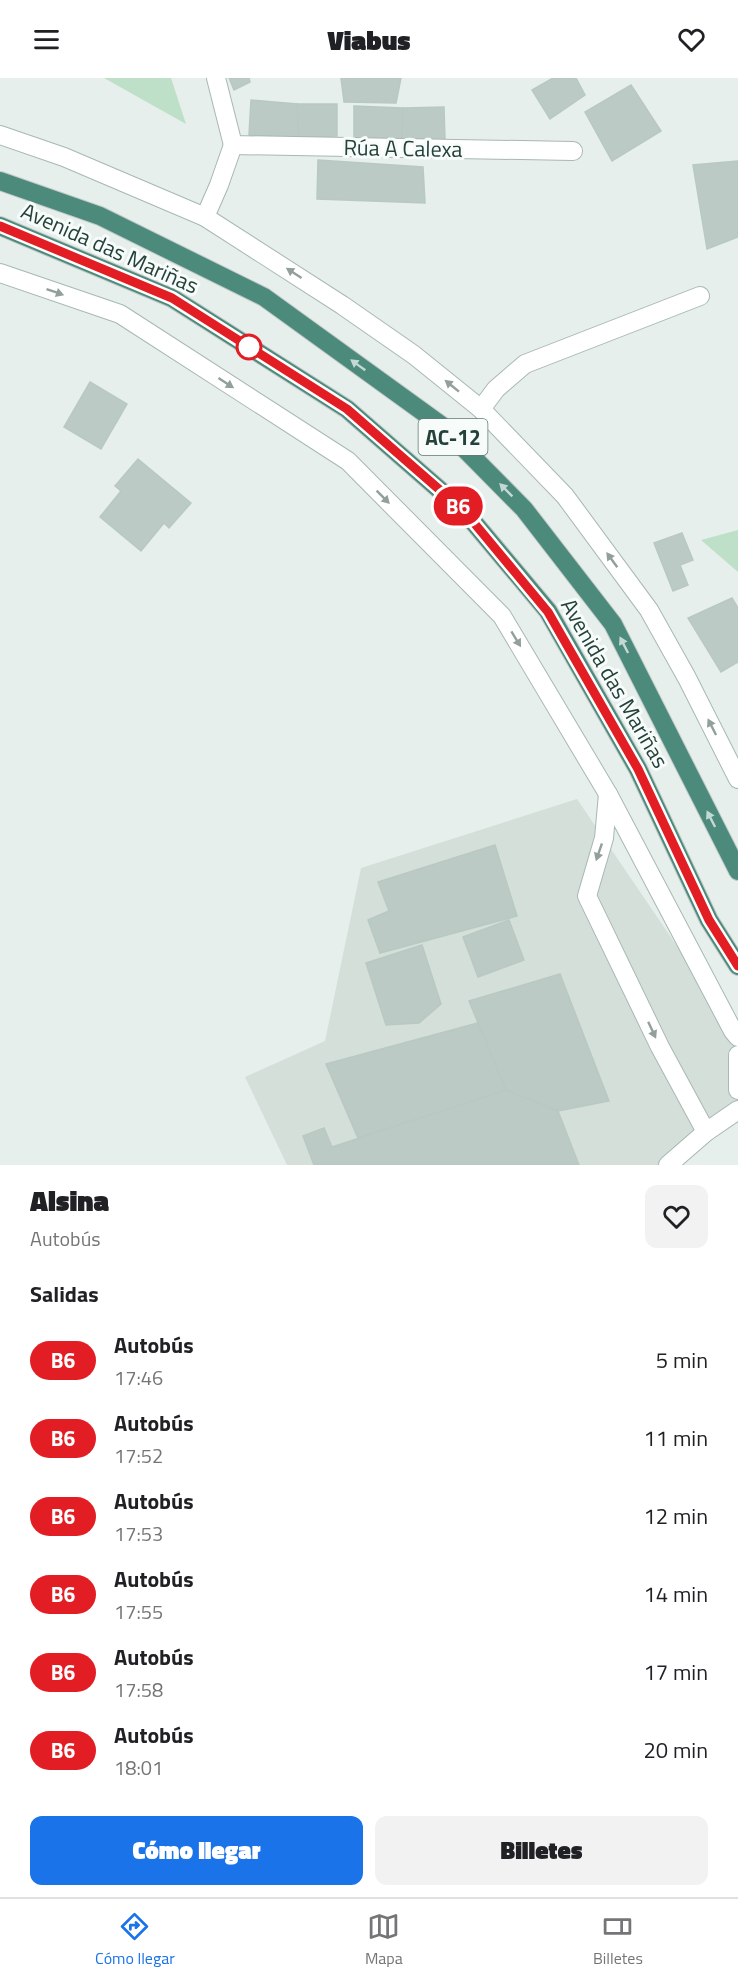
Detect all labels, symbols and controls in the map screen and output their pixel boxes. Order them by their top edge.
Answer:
text: Viabus [328,19,410,60]
icon: menu [30,23,63,56]
icon: heart [675,23,708,56]
street label: Rúa A Calexa [343,130,463,166]
street label: Avenida das Mariñas [16,194,204,302]
one-way arrow [286,267,302,279]
one-way arrow [46,288,64,297]
unlabelled marker [236,334,262,360]
one-way arrow [350,359,366,371]
one-way arrow [218,377,235,388]
one-way arrow [445,380,460,393]
road number: AC-12 [418,419,488,455]
one-way arrow [499,483,513,498]
line badge: B6 [431,486,485,526]
one-way arrow [376,490,391,504]
text: B6 [446,490,470,522]
one-way arrow [606,552,618,568]
street label: Avenida das Mariñas [553,592,677,774]
one-way arrow [510,631,521,647]
one-way arrow [619,637,628,654]
one-way arrow [707,718,717,736]
one-way arrow [706,811,716,828]
one-way arrow [594,843,604,861]
one-way arrow [648,1021,657,1038]
text: Alsina [30,1179,109,1222]
button: heart [645,1185,708,1248]
text: Autobús [30,1223,101,1254]
text: Salidas [30,1277,99,1311]
text: Autobús [114,1328,194,1362]
text: 5 min [656,1343,708,1377]
text: B6 [51,1344,75,1376]
text: 17:46 [114,1362,163,1393]
text: Autobús [114,1406,194,1440]
text: 11 min [643,1421,708,1455]
text: B6 [51,1422,75,1454]
text: 17:52 [114,1440,163,1471]
text: Autobús [114,1484,194,1518]
text: 12 min [643,1499,708,1533]
text: B6 [51,1500,75,1532]
text: 17:53 [114,1518,163,1549]
text: Autobús [114,1562,194,1596]
text: 14 min [643,1577,708,1611]
text: B6 [51,1578,75,1610]
text: 17:55 [114,1596,163,1627]
text: Autobús [114,1640,194,1674]
text: 17 min [643,1655,708,1689]
text: B6 [51,1656,75,1688]
text: 17:58 [114,1674,163,1705]
text: Autobús [114,1718,194,1752]
text: 20 min [643,1733,708,1767]
text: B6 [51,1734,75,1766]
text: 18:01 [114,1752,163,1783]
button: Cómo llegar [30,1816,363,1885]
button: Billetes [375,1816,708,1885]
tab: Cómo llegar [95,1910,175,1970]
tab: Mapa [365,1910,403,1970]
tab: Billetes [593,1910,643,1970]

